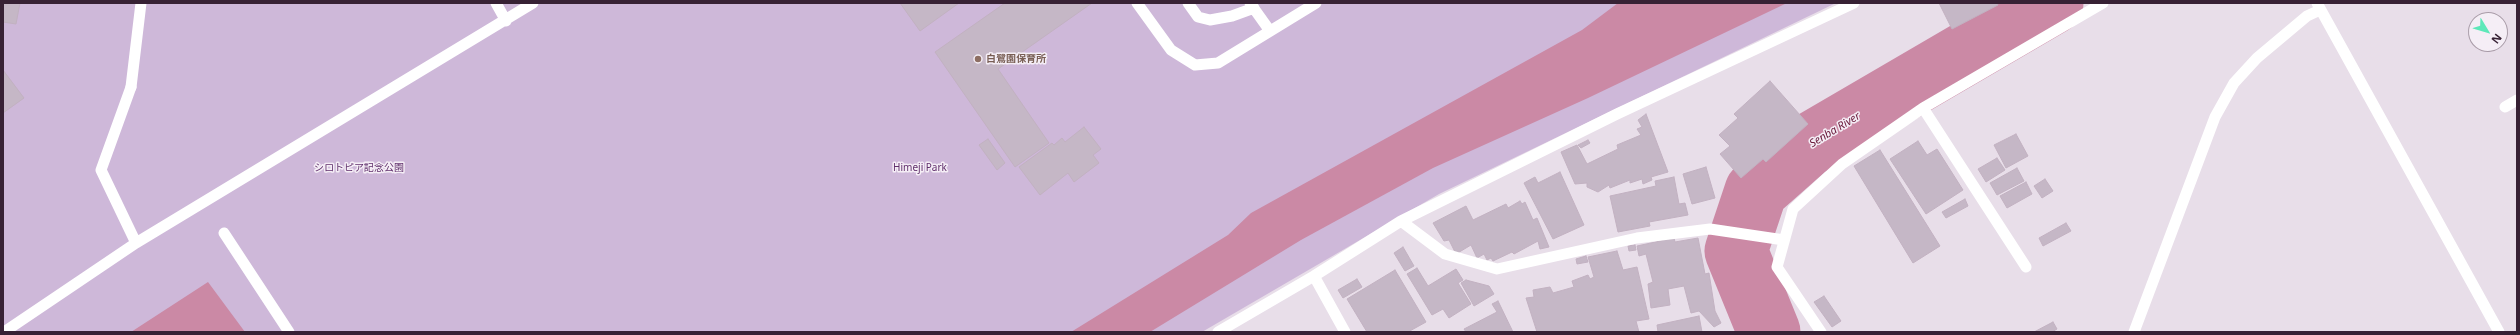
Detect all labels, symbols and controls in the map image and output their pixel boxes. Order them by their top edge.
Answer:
north arrow [2468,12,2508,52]
text: N [2488,31,2506,47]
place label: 白鷺園保育所 [986,53,1046,65]
marker: 白鷺園保育所 [973,54,983,64]
water label: Senba River [1807,110,1863,150]
park label: シロトピア記念公園 [314,162,404,174]
park label: Himeji Park [893,162,947,174]

